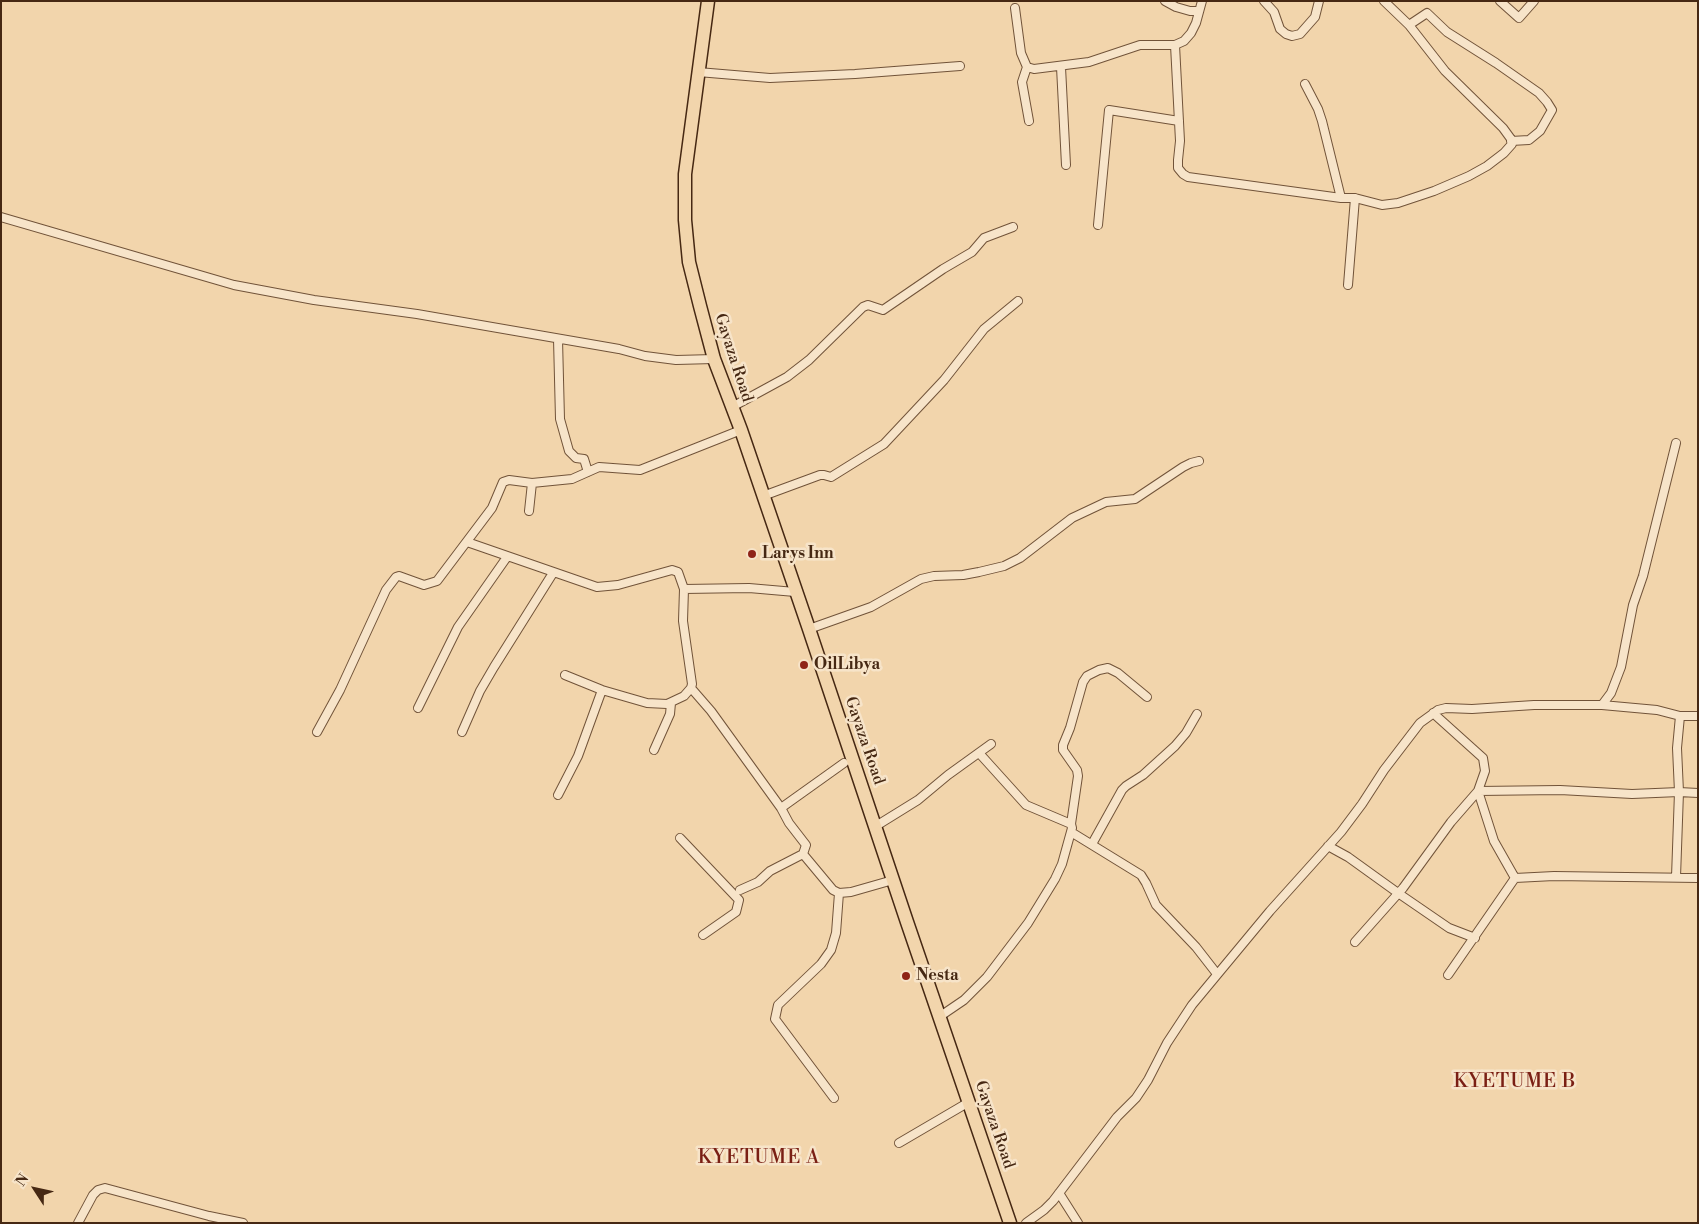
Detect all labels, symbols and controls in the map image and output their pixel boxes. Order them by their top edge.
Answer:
street label: Gayaza Road [710,311,756,405]
place label: Larys Inn [762,544,834,564]
marker: Larys Inn [746,548,758,560]
place label: OilLibya [814,655,880,675]
marker: OilLibya [798,659,810,671]
street label: Gayaza Road [840,695,888,787]
place label: Nesta [916,966,959,986]
marker: Nesta [900,970,912,982]
district label: KYETUME B [1452,1071,1578,1093]
street label: Gayaza Road [970,1079,1018,1171]
district label: KYETUME A [697,1147,821,1169]
north arrow [10,1164,60,1214]
text: N [12,1171,33,1190]

